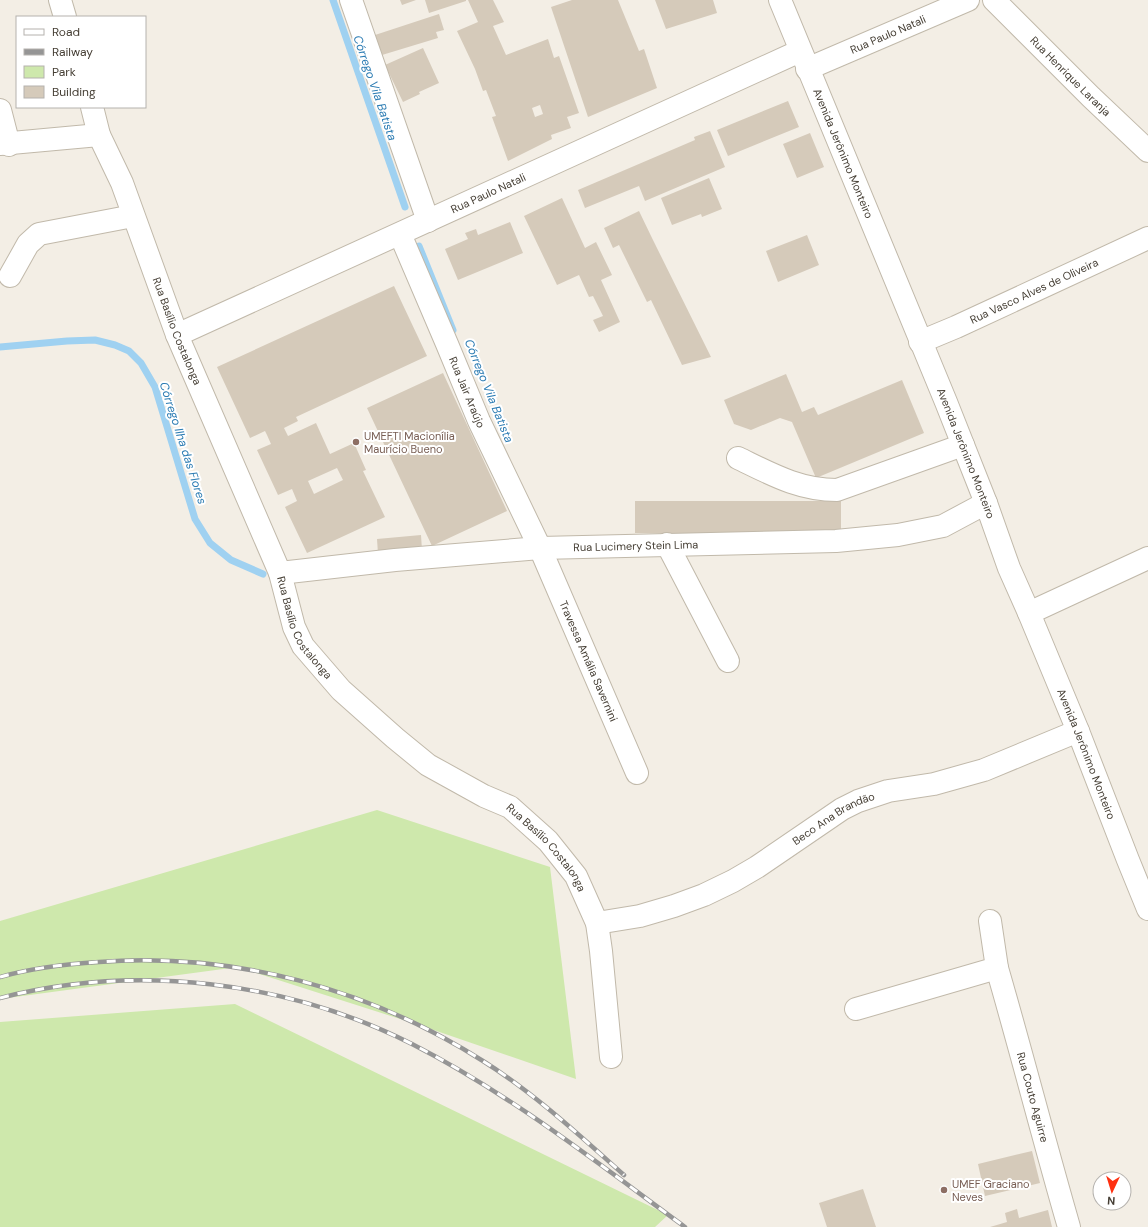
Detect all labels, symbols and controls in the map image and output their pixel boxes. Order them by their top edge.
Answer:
street label: Rua Paulo Natali [848,12,928,57]
legend [16,16,146,108]
text: Road [52,24,80,40]
water label: Córrego Vila Batista [349,33,401,143]
street label: Rua Henrique Laranja [1027,33,1114,119]
text: Railway [52,44,93,60]
text: Park [52,64,76,80]
text: Building [52,84,96,100]
street label: Avenida Jerônimo Monteiro [810,86,876,221]
street label: Rua Paulo Natali [448,170,528,216]
street label: Rua Vasco Alves de Oliveira [968,255,1100,327]
street label: Rua Basílio Costalonga [150,275,205,387]
water label: Córrego Vila Batista [461,337,517,446]
street label: Rua Jair Araújo [446,355,488,430]
water label: Córrego Ilha das Flores [156,380,210,506]
street label: Avenida Jerônimo Monteiro [934,386,998,521]
place label: UMEFTI Macionília Maurício Bueno [364,429,455,456]
marker: UMEFTI Macionília Maurício Bueno [351,437,361,447]
street label: Rua Lucimery Stein Lima [573,537,698,554]
street label: Rua Basílio Costalonga [274,575,335,682]
street label: Travessa Amália Savernini [557,598,621,724]
street label: Avenida Jerônimo Monteiro [1054,687,1119,821]
street label: Beco Ana Brandão [790,789,876,848]
street label: Rua Basílio Costalonga [504,800,589,894]
street label: Rua Couto Aguirre [1014,1050,1052,1144]
north arrow [1092,1171,1132,1211]
place label: UMEF Graciano Neves [952,1177,1030,1204]
marker: UMEF Graciano Neves [939,1185,949,1195]
text: N [1107,1194,1116,1208]

